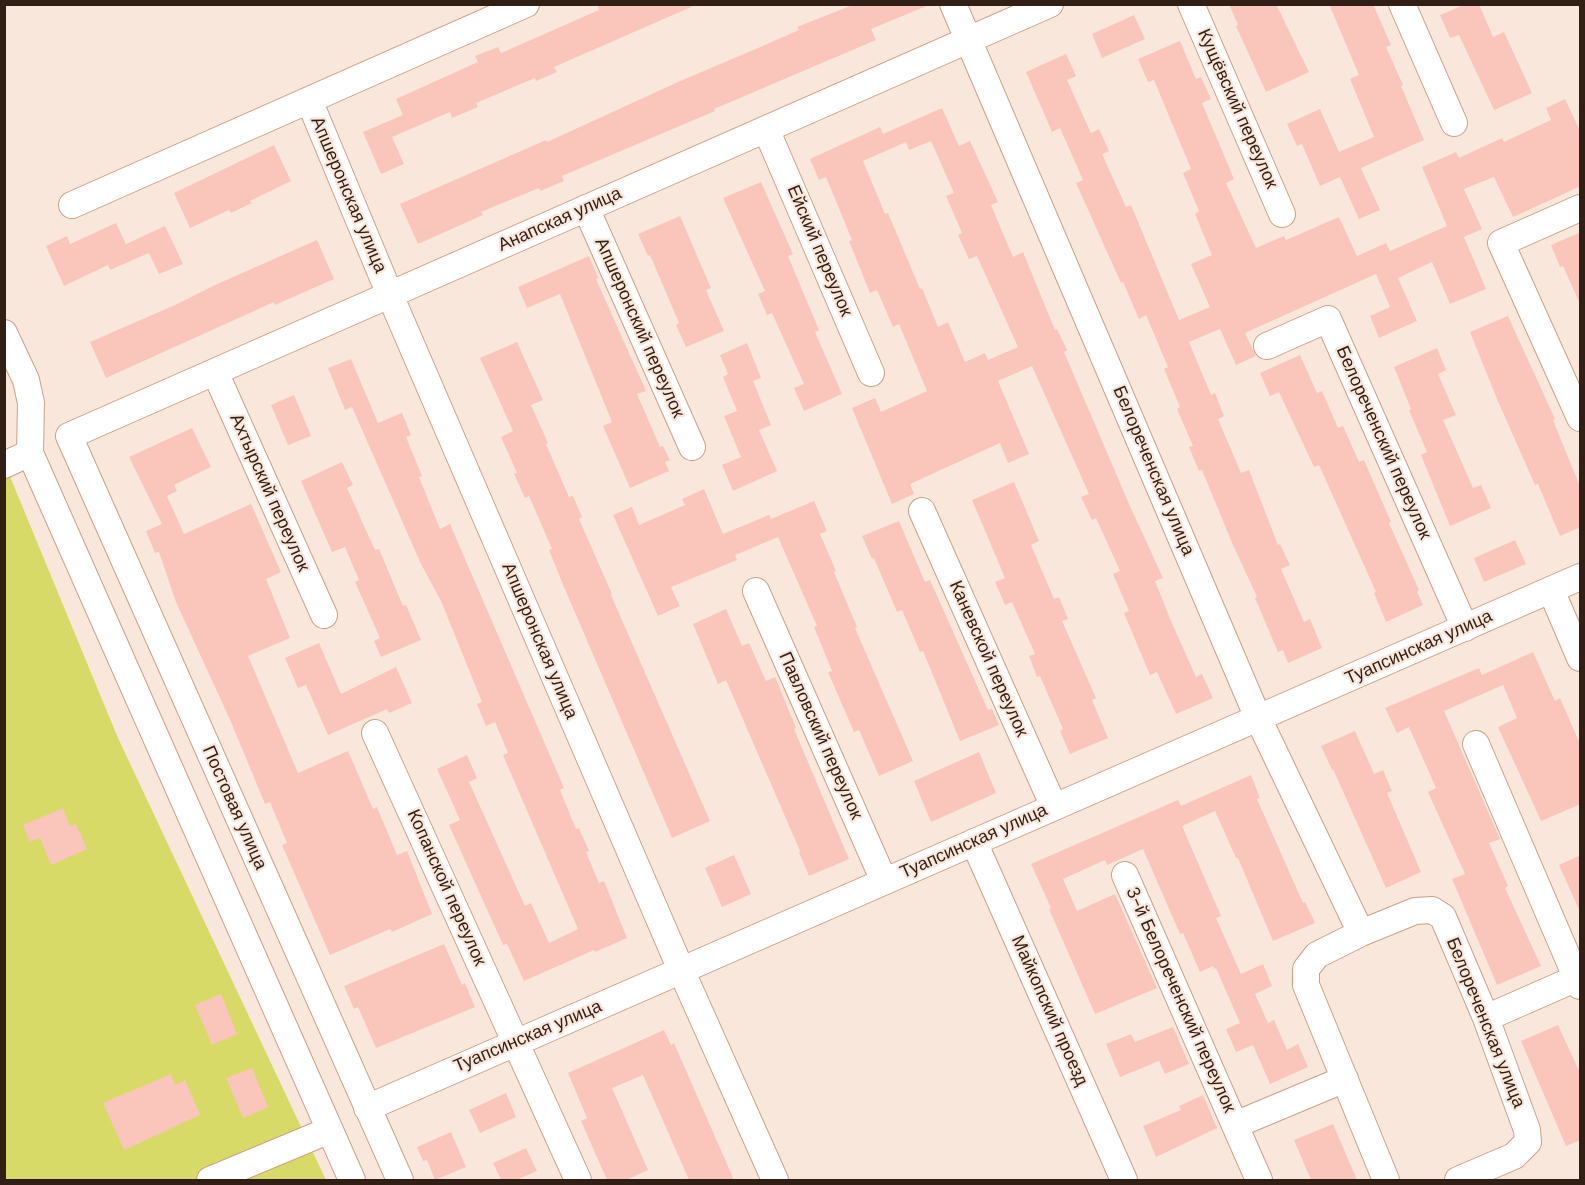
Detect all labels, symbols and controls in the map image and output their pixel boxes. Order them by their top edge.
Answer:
street label: Кущёвский переулок [1192,26,1282,192]
street label: Апшеронская улица [305,114,391,276]
street label: Ейский переулок [782,182,856,320]
street label: Анапская улица [495,183,625,257]
street label: Апшеронский переулок [590,235,688,421]
street label: Белореченский переулок [1331,343,1435,543]
street label: Белореченская улица [1108,383,1198,559]
street label: Ахтырский переулок [224,411,314,575]
street label: Апшеронская улица [496,560,582,722]
street label: Каневской переулок [944,578,1032,740]
street label: Туапсинская улица [1342,606,1496,690]
street label: Павловский переулок [773,649,867,823]
street label: Постовая улица [197,743,271,873]
street label: Туапсинская улица [897,800,1051,884]
street label: Копанской переулок [402,806,490,970]
street label: 3-й Белореченский переулок [1120,884,1240,1116]
street label: Майкопский проезд [1006,932,1092,1090]
street label: Белореченская улица [1441,935,1529,1111]
street label: Туапсинская улица [451,996,605,1078]

